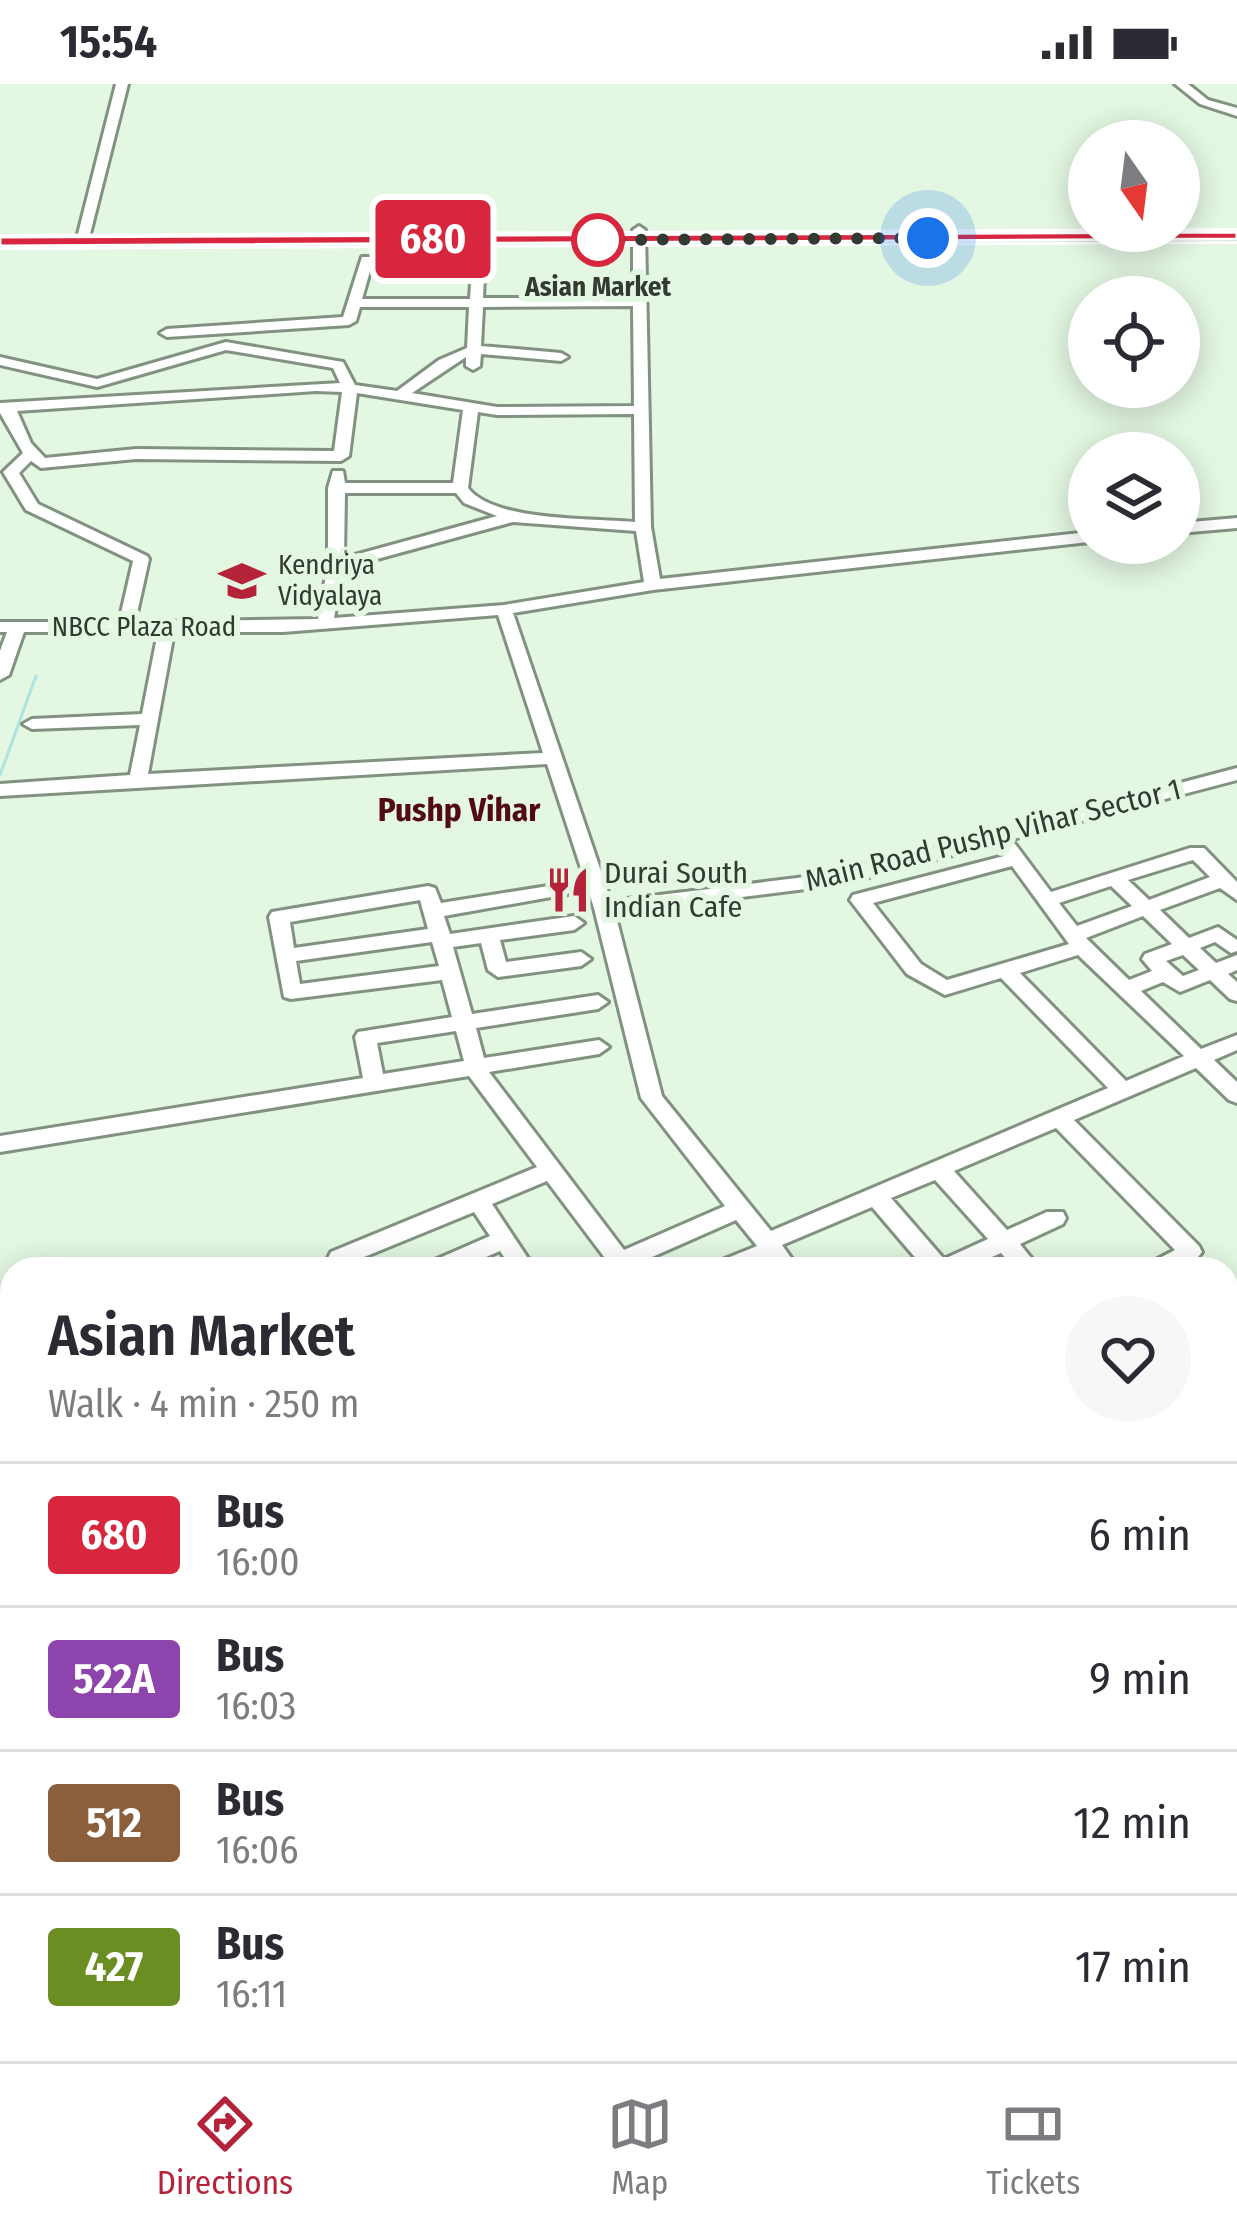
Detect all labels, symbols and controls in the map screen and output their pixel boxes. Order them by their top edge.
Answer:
text: 15:54 [60,15,157,69]
north arrow [1068,120,1200,252]
map controls [1068,120,1200,564]
line badge: 680 [364,200,502,278]
your location [898,208,958,268]
text: 680 [399,214,467,264]
marker: Asian Market [573,215,623,265]
place label: Asian Market [524,271,671,303]
button: locate [1068,276,1200,408]
button: layers [1068,432,1200,564]
place label: Kendriya Vidyalaya [278,549,382,612]
school or university icon: Kendriya Vidyalaya [217,556,267,606]
street label: NBCC Plaza Road [52,611,236,643]
street label: Main Road Pushp Vihar Sector 1 [801,771,1185,899]
district label: Pushp Vihar [378,790,541,830]
place label: Durai South Indian Cafe [604,855,748,925]
restaurant icon: Durai South Indian Cafe [543,865,593,915]
button: heart [1065,1296,1191,1422]
text: Asian Market [48,1302,355,1370]
text: Walk · 4 min · 250 m [48,1381,359,1427]
text: Bus [216,1485,284,1539]
text: 6 min [1088,1508,1191,1562]
text: 680 [80,1510,148,1560]
text: 16:00 [216,1539,299,1585]
text: Bus [216,1629,284,1683]
text: 9 min [1089,1652,1191,1706]
text: 522A [73,1654,155,1704]
text: 16:03 [216,1683,296,1729]
text: Bus [216,1773,284,1827]
text: 12 min [1073,1796,1191,1850]
text: 512 [86,1798,142,1848]
text: 16:06 [216,1827,299,1873]
text: Bus [216,1917,284,1971]
text: 17 min [1075,1940,1191,1994]
text: 427 [85,1942,143,1992]
text: 16:11 [216,1971,287,2017]
tab: Directions [157,2091,293,2203]
tab: Map [607,2091,673,2203]
tab: Tickets [986,2091,1080,2203]

